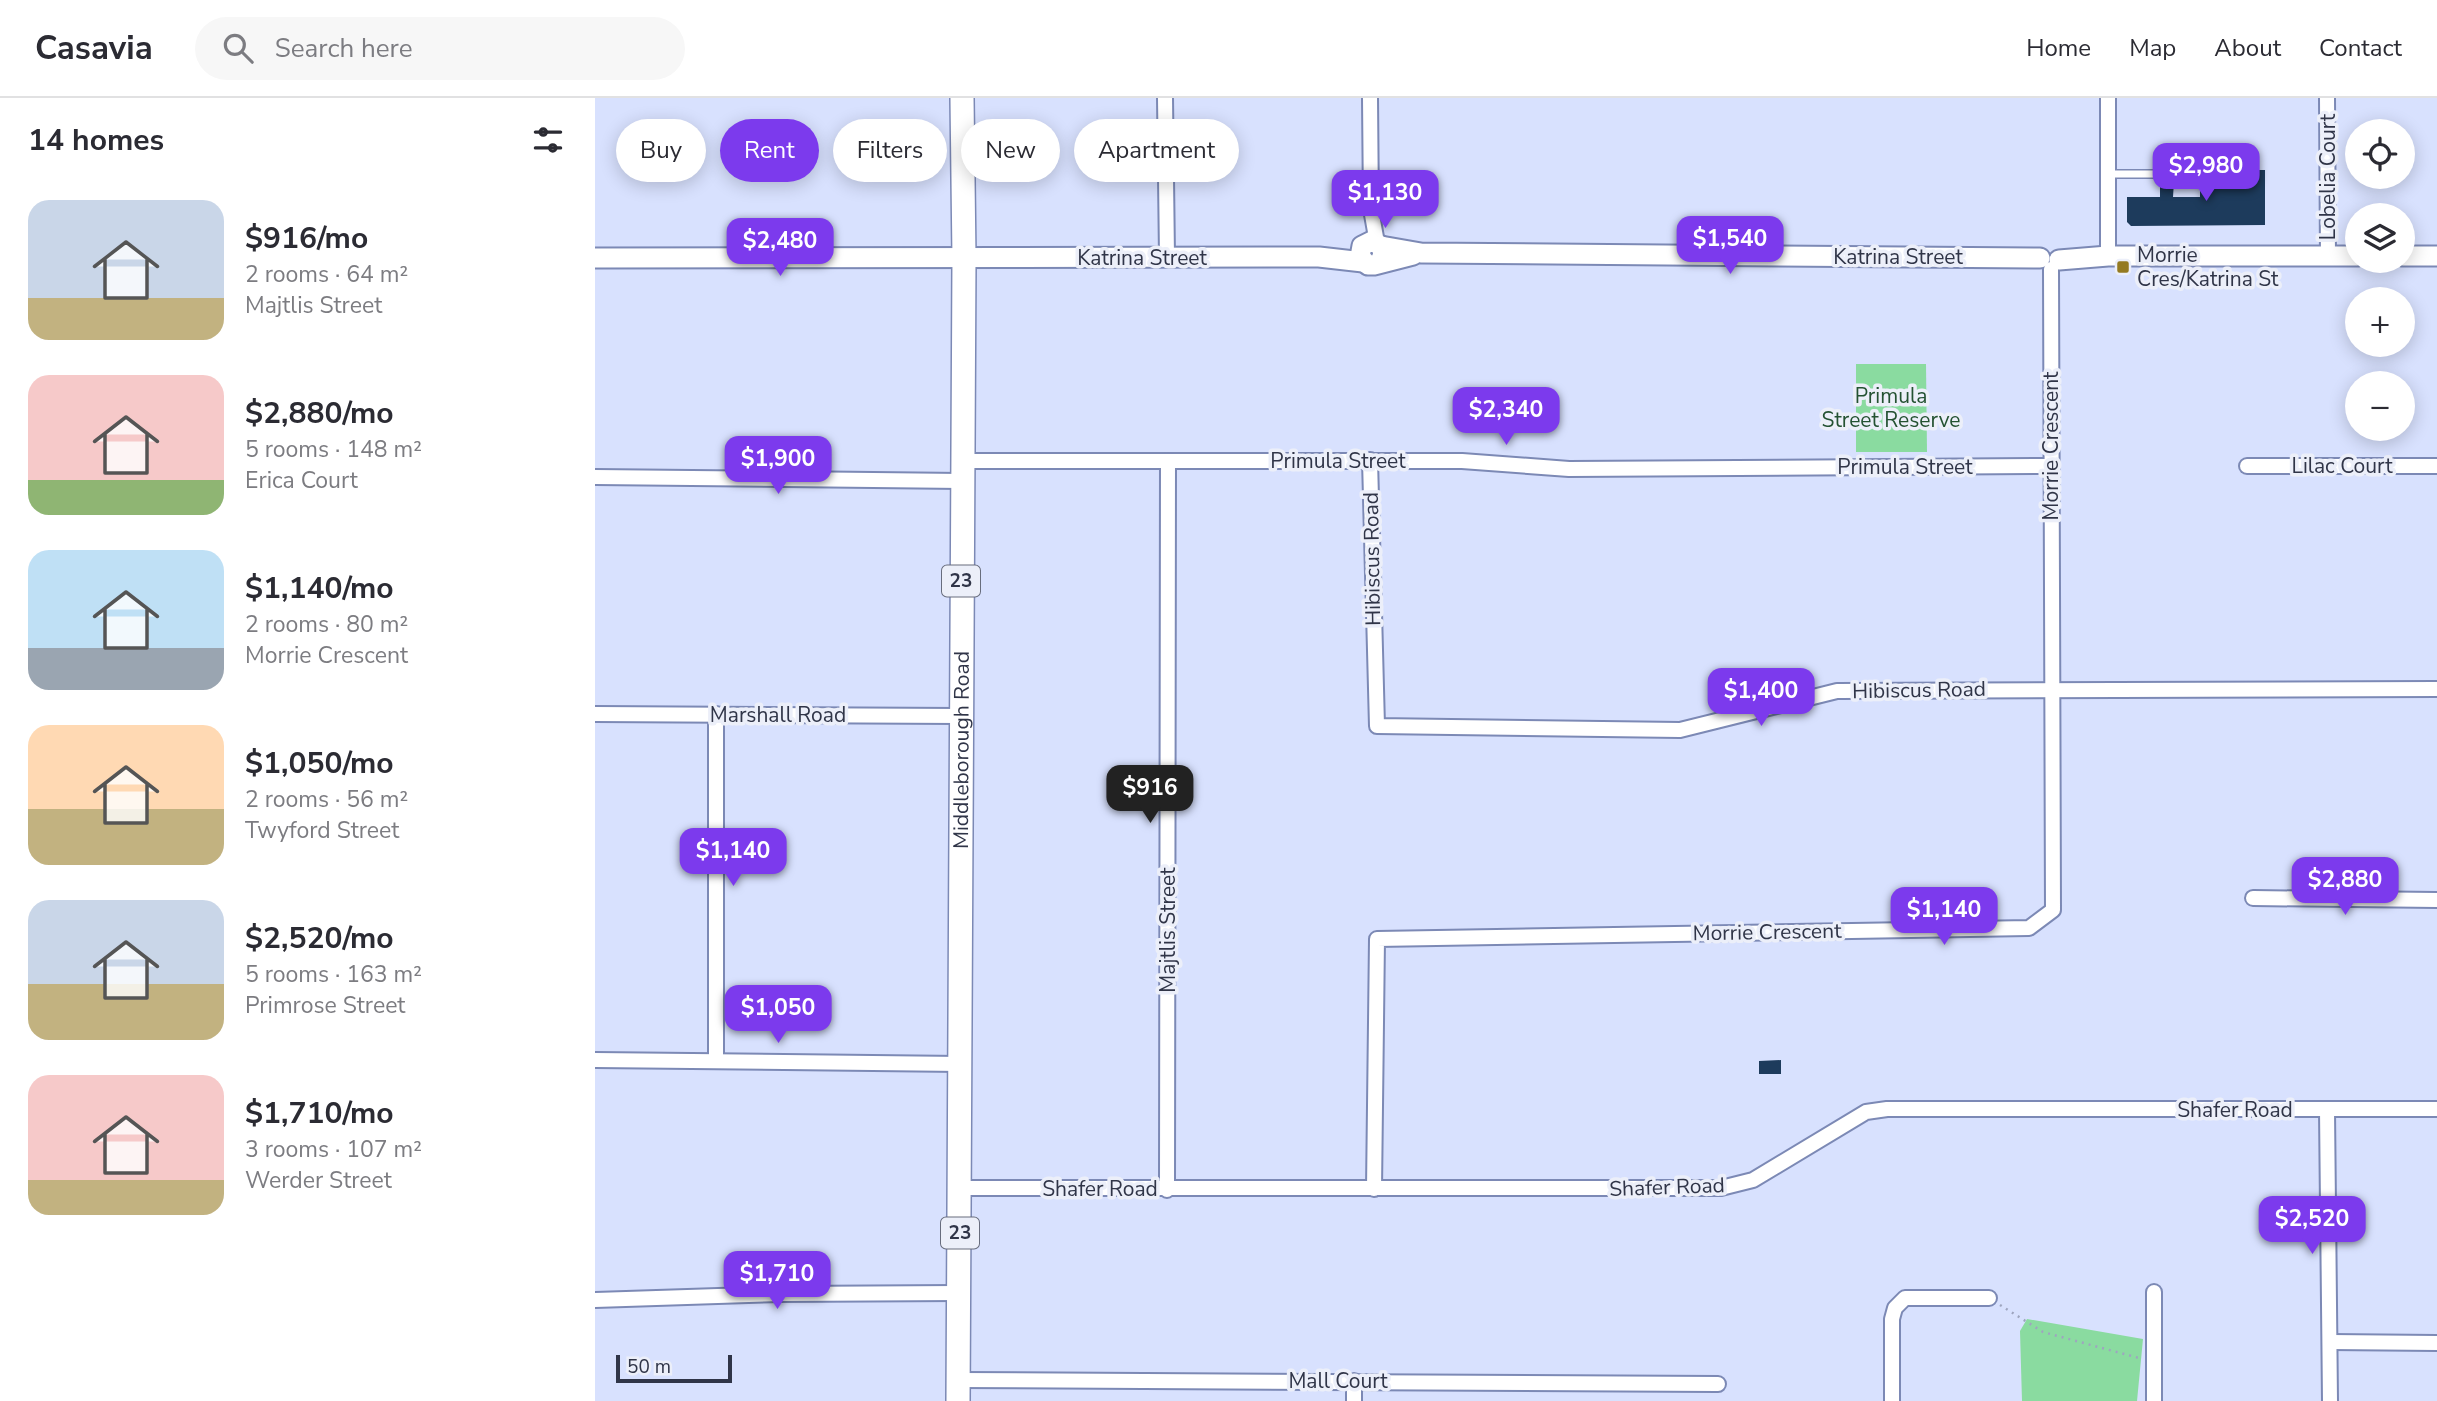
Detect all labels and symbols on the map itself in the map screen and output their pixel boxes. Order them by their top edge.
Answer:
street label: Lobelia Court [2314,113,2342,240]
pin: $2,980 [2149,144,2263,203]
pin: $1,130 [1328,170,1442,230]
pin: $1,540 [1673,216,1787,276]
pin: $2,480 [723,218,837,278]
place label: Morrie Cres/Katrina St [2137,241,2279,293]
street label: Katrina Street [1833,243,1964,271]
street label: Katrina Street [1077,244,1208,272]
marker: Morrie Cres/Katrina St [2115,259,2131,275]
street label: Morrie Crescent [2037,371,2065,520]
park label: Primula Street Reserve [1822,382,1960,434]
pin: $2,340 [1449,388,1563,447]
pin: $1,900 [721,436,835,496]
street label: Primula Street [1270,447,1406,475]
street label: Lilac Court [2291,452,2393,480]
street label: Primula Street [1837,453,1973,481]
street label: Hibiscus Road [1357,492,1387,626]
road number: 23 [942,566,980,596]
street label: Middleborough Road [947,651,976,849]
pin: $1,400 [1704,668,1818,728]
street label: Hibiscus Road [1852,675,1986,705]
street label: Marshall Road [710,701,846,729]
pin: $916 [1109,766,1191,825]
pin: $1,140 [676,828,790,888]
pin: $2,880 [2288,858,2402,917]
street label: Majtlis Street [1154,867,1182,993]
pin: $1,140 [1887,888,2001,947]
street label: Morrie Crescent [1692,917,1842,947]
pin: $1,050 [721,986,835,1045]
street label: Shafer Road [2177,1096,2293,1124]
street label: Shafer Road [1609,1171,1725,1203]
street label: Shafer Road [1042,1175,1158,1203]
pin: $2,520 [2255,1196,2369,1256]
road number: 23 [941,1218,979,1248]
pin: $1,710 [720,1252,834,1311]
scale bar [616,1352,731,1384]
street label: Mall Court [1288,1367,1388,1395]

